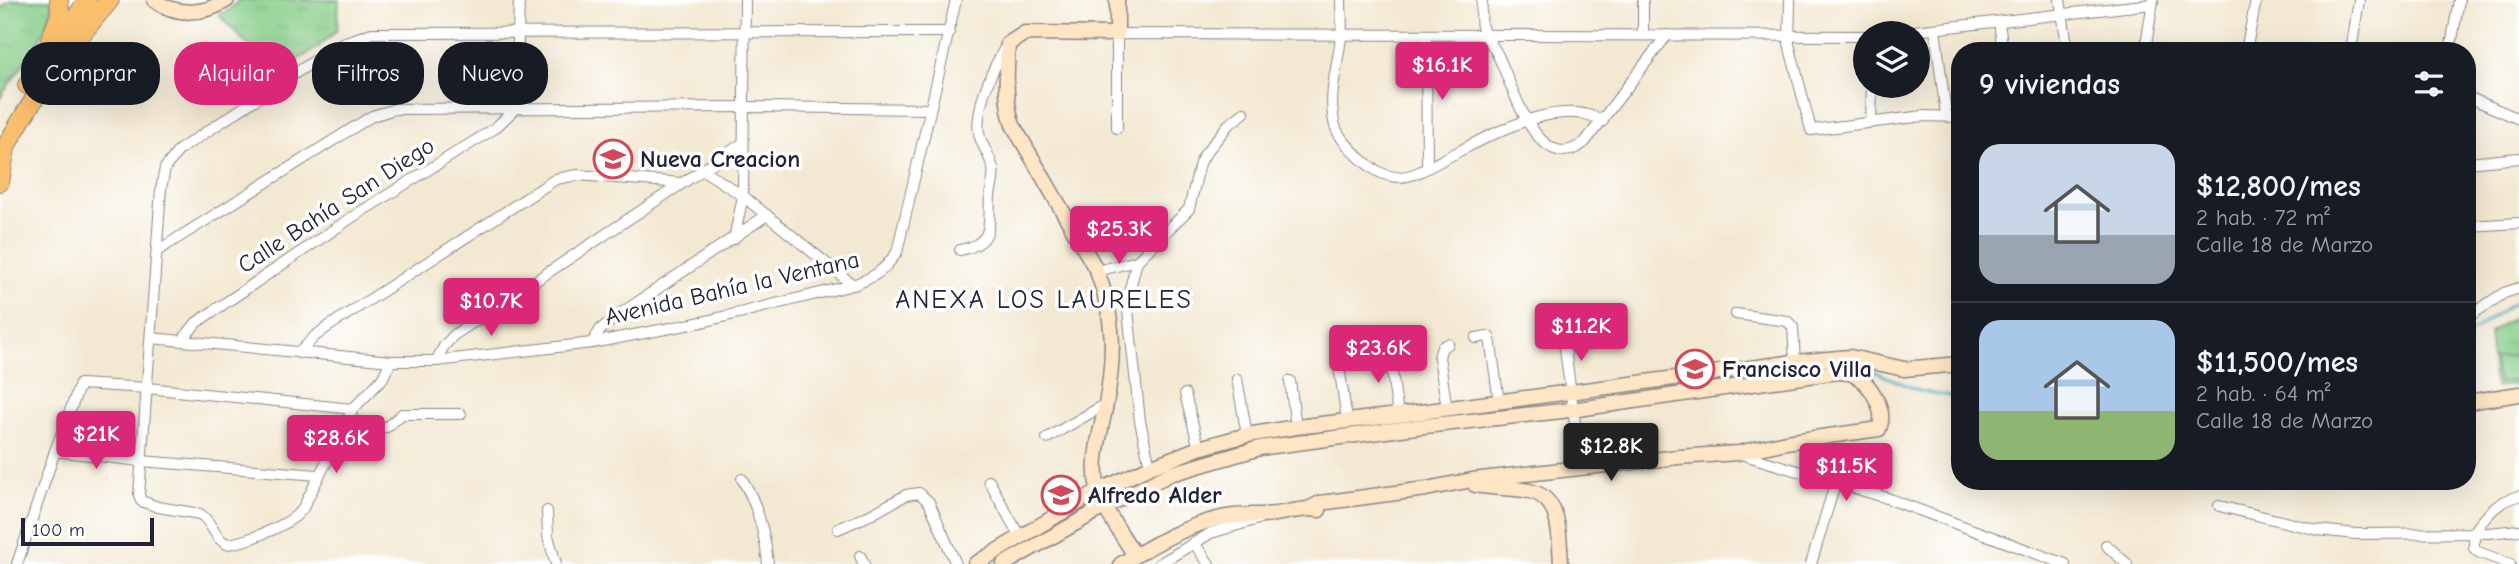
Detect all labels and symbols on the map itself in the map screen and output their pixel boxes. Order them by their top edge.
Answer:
pin: $16.1K [1385,42,1499,102]
street label: Calle Bahía San Diego [233,131,439,279]
school or university icon: Nueva Creacion [592,138,634,180]
place label: Nueva Creacion [640,145,800,173]
pin: $25.3K [1062,206,1176,266]
street label: Avenida Bahía la Ventana [602,245,862,331]
pin: $10.7K [434,278,548,338]
district label: ANEXA LOS LAURELES [895,285,1193,315]
pin: $11.2K [1524,304,1638,363]
pin: $23.6K [1321,326,1435,385]
school or university icon: Francisco Villa [1674,348,1716,390]
place label: Francisco Villa [1722,355,1872,383]
pin: $21K [55,412,137,471]
pin: $28.6K [279,416,393,475]
pin: $12.8K [1554,424,1668,483]
pin: $11.5K [1789,444,1903,503]
school or university icon: Alfredo Alder [1040,474,1082,516]
place label: Alfredo Alder [1088,481,1222,509]
scale bar [21,515,154,547]

